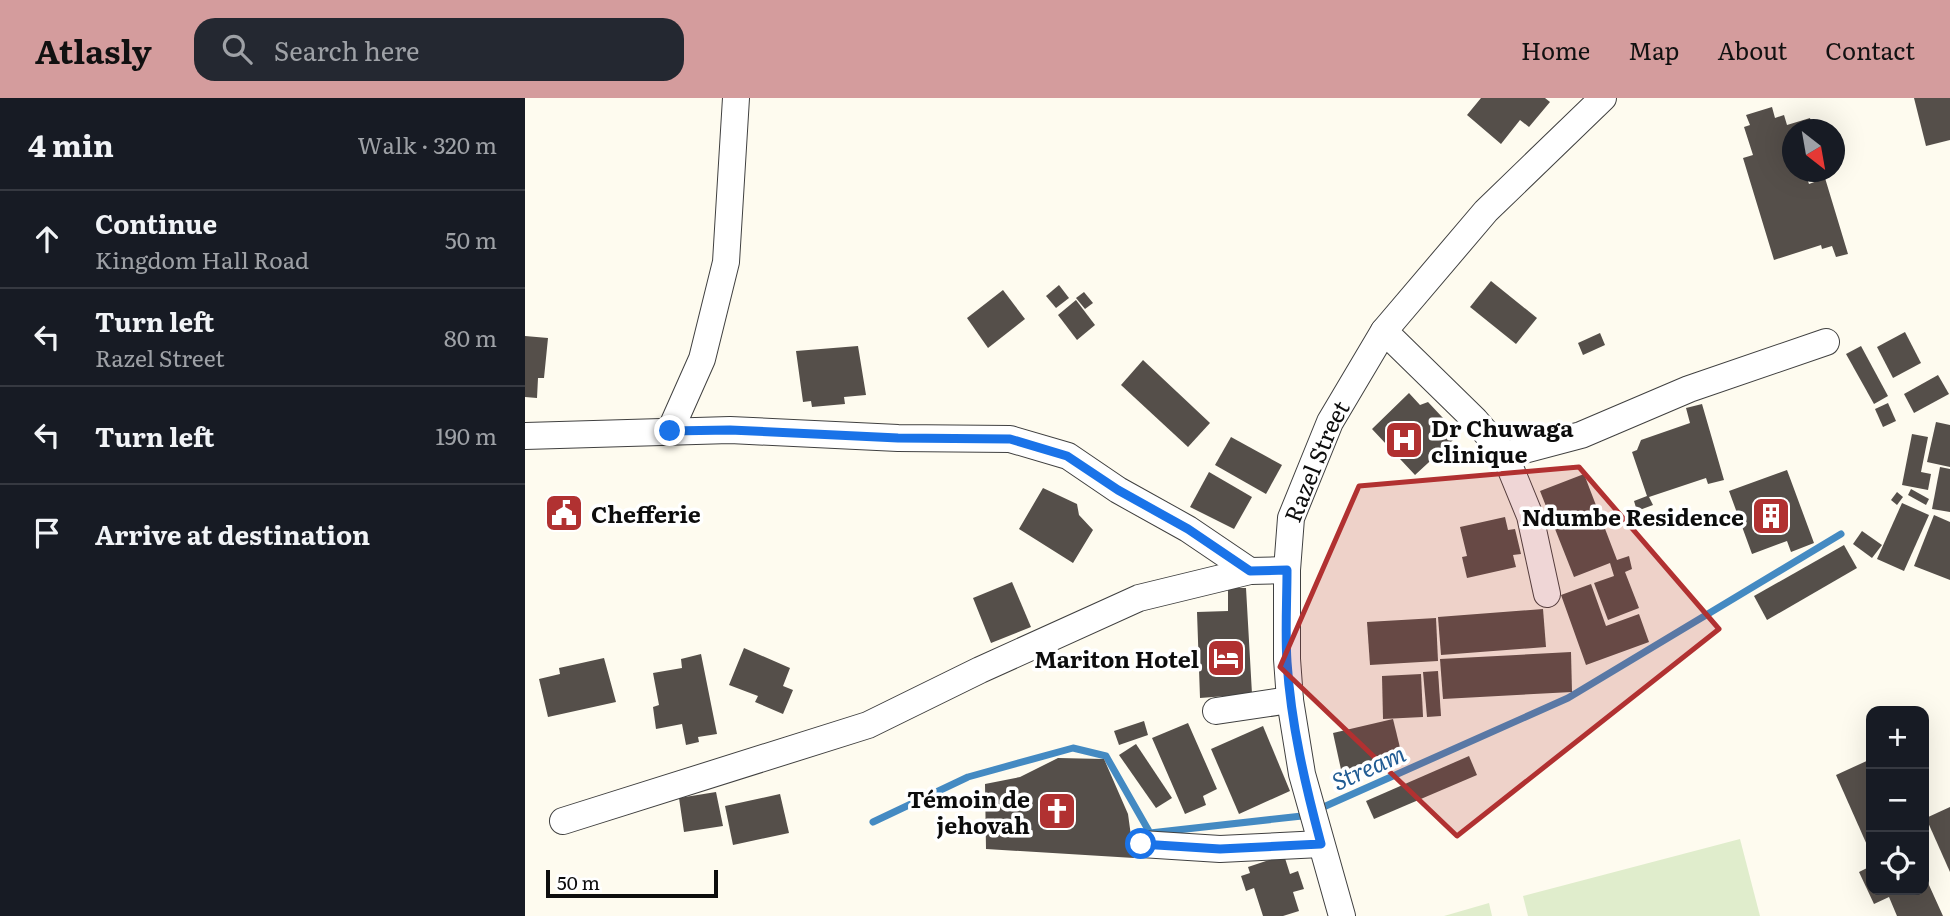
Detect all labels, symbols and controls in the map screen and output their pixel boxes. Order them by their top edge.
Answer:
search box [194,18,684,81]
text: Atlasly [35,25,152,74]
icon: search [218,30,256,68]
text: Search here [274,30,420,69]
text: Home [1521,32,1590,67]
text: Map [1628,32,1679,67]
text: About [1717,32,1787,67]
text: Contact [1825,32,1915,67]
north arrow [1782,119,1845,182]
text: 4 min [28,122,114,166]
text: Walk · 320 m [358,127,497,161]
text: Continue [95,203,217,242]
icon: ahead [28,220,66,258]
text: 50 m [445,222,497,256]
text: Kingdom Hall Road [95,242,309,276]
text: Turn left [95,301,214,340]
icon: left [28,318,66,356]
text: 80 m [444,320,497,354]
text: Razel Street [95,340,225,374]
street label: Razel Street [1274,393,1357,527]
place label: Dr Chuwaga clinique [1431,410,1574,470]
route end [654,415,685,446]
icon: left [28,416,66,454]
text: Turn left [95,416,214,455]
text: 190 m [435,418,497,452]
hospital icon: Dr Chuwaga clinique [1383,419,1425,461]
public building icon: Chefferie [543,492,585,534]
building icon: Ndumbe Residence [1750,495,1792,537]
place label: Chefferie [591,496,701,530]
place label: Ndumbe Residence [1522,499,1744,533]
icon: arrive [28,514,66,552]
text: Arrive at destination [95,514,370,553]
hotel icon: Mariton Hotel [1205,637,1247,679]
place label: Mariton Hotel [1034,641,1199,675]
map controls [1866,706,1929,895]
button: + [1866,706,1929,769]
water label: Stream [1326,734,1410,798]
button: − [1866,769,1929,832]
place label: Témoin de jehovah [907,781,1030,841]
church icon: Témoin de jehovah [1036,790,1078,832]
route start [1125,828,1156,859]
button: locate [1866,832,1929,895]
scale bar [546,867,717,899]
text: 50 m [557,868,600,896]

